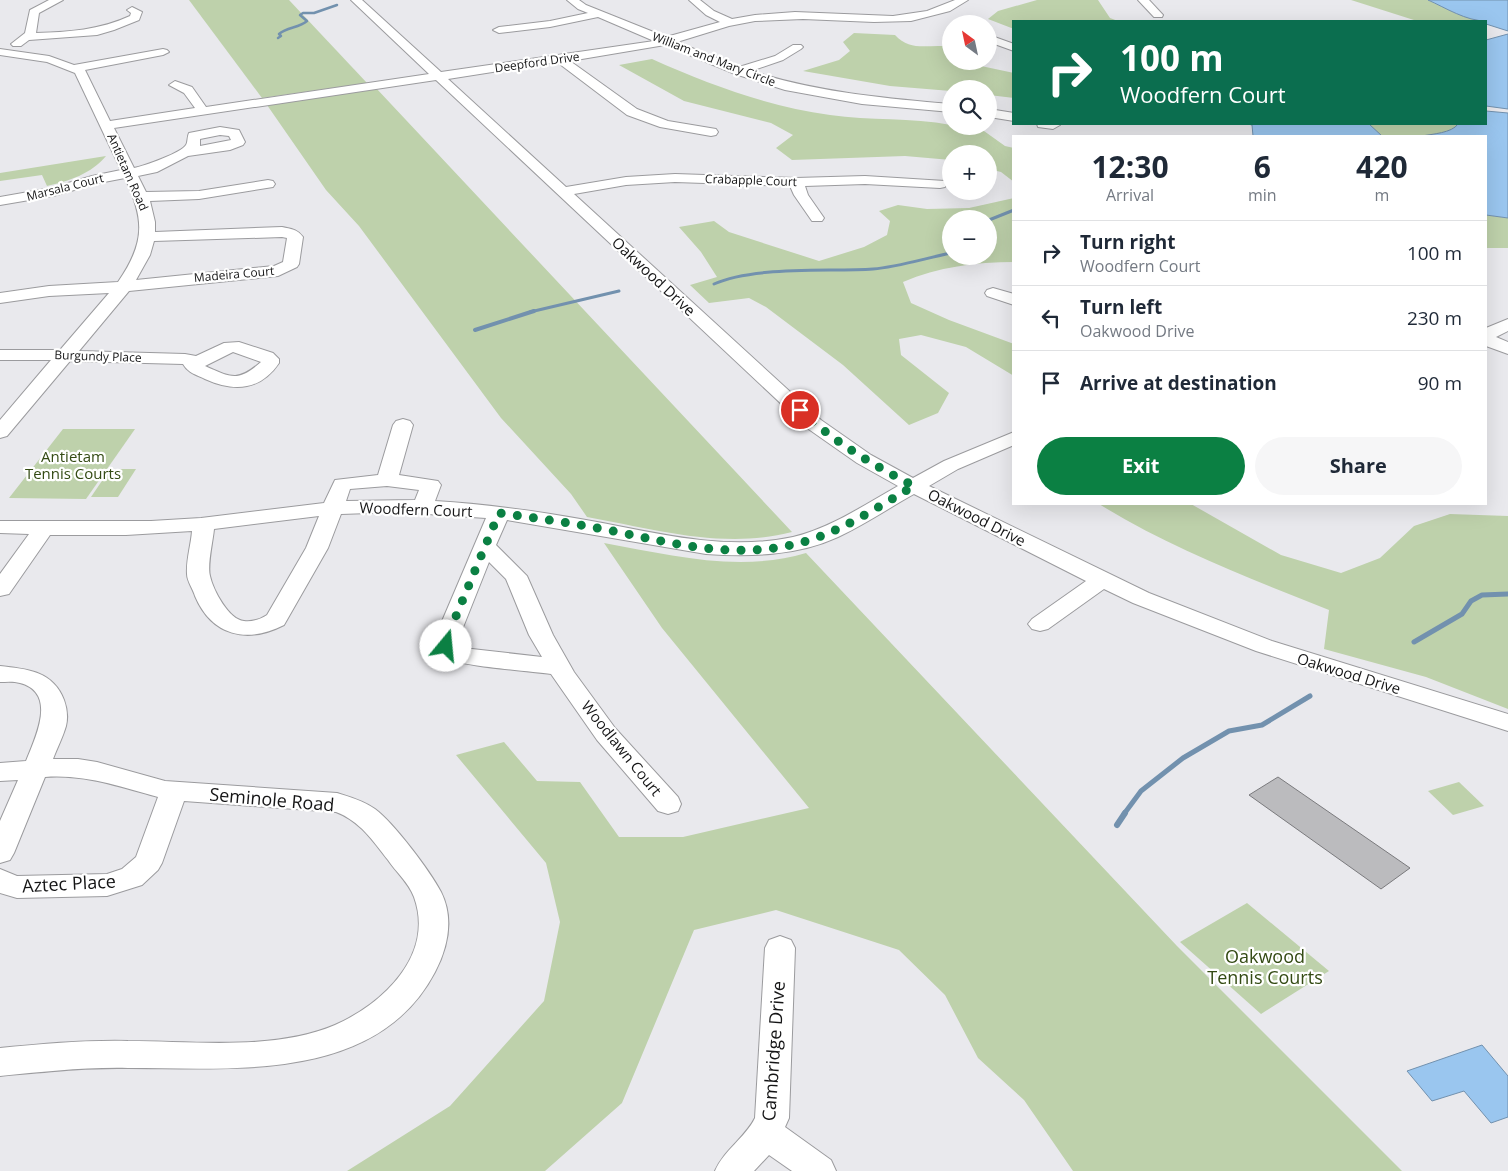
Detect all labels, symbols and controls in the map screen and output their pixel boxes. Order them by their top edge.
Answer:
north arrow [942,15,998,70]
map controls [942,15,997,265]
street label: William and Mary Circle [650,28,778,91]
text: 100 m [1120,34,1224,81]
icon: right [1037,40,1102,105]
street label: Deepford Drive [493,48,581,76]
text: Woodfern Court [1120,79,1286,109]
button: search [942,80,997,135]
street label: Antietam Road [103,131,153,213]
button: + [942,145,997,200]
text: 12:30 [1091,146,1169,187]
text: 6 [1254,146,1271,187]
text: 420 [1356,146,1408,187]
street label: Marsala Court [25,169,105,205]
street label: Crabapple Court [705,170,797,190]
text: Arrival [1106,184,1154,206]
text: min [1248,184,1277,206]
text: m [1374,184,1389,206]
button: − [942,210,997,265]
text: Turn right [1080,229,1175,255]
street label: Oakwood Drive [608,232,700,320]
icon: right [1037,239,1065,267]
text: 100 m [1407,240,1462,266]
text: Woodfern Court [1080,255,1200,277]
street label: Madeira Court [193,262,275,286]
text: Turn left [1080,294,1162,320]
icon: left [1037,304,1065,332]
text: 230 m [1407,305,1462,331]
text: Oakwood Drive [1080,320,1195,342]
street label: Burgundy Place [54,346,142,366]
icon: arrive [1037,369,1065,397]
text: Arrive at destination [1080,370,1277,396]
text: 90 m [1418,370,1462,396]
pin [779,389,821,431]
icon: arrive [786,396,814,424]
button: Exit [1037,437,1245,495]
button: Share [1255,437,1462,495]
park label: Antietam Tennis Courts [25,446,121,483]
street label: Oakwood Drive [925,484,1029,550]
street label: Woodfern Court [359,497,473,521]
position arrow [419,619,471,671]
street label: Oakwood Drive [1295,648,1403,698]
street label: Woodlawn Court [577,696,667,800]
street label: Seminole Road [209,782,335,816]
street label: Aztec Place [22,869,116,897]
park label: Oakwood Tennis Courts [1207,944,1323,989]
street label: Cambridge Drive [756,980,790,1122]

